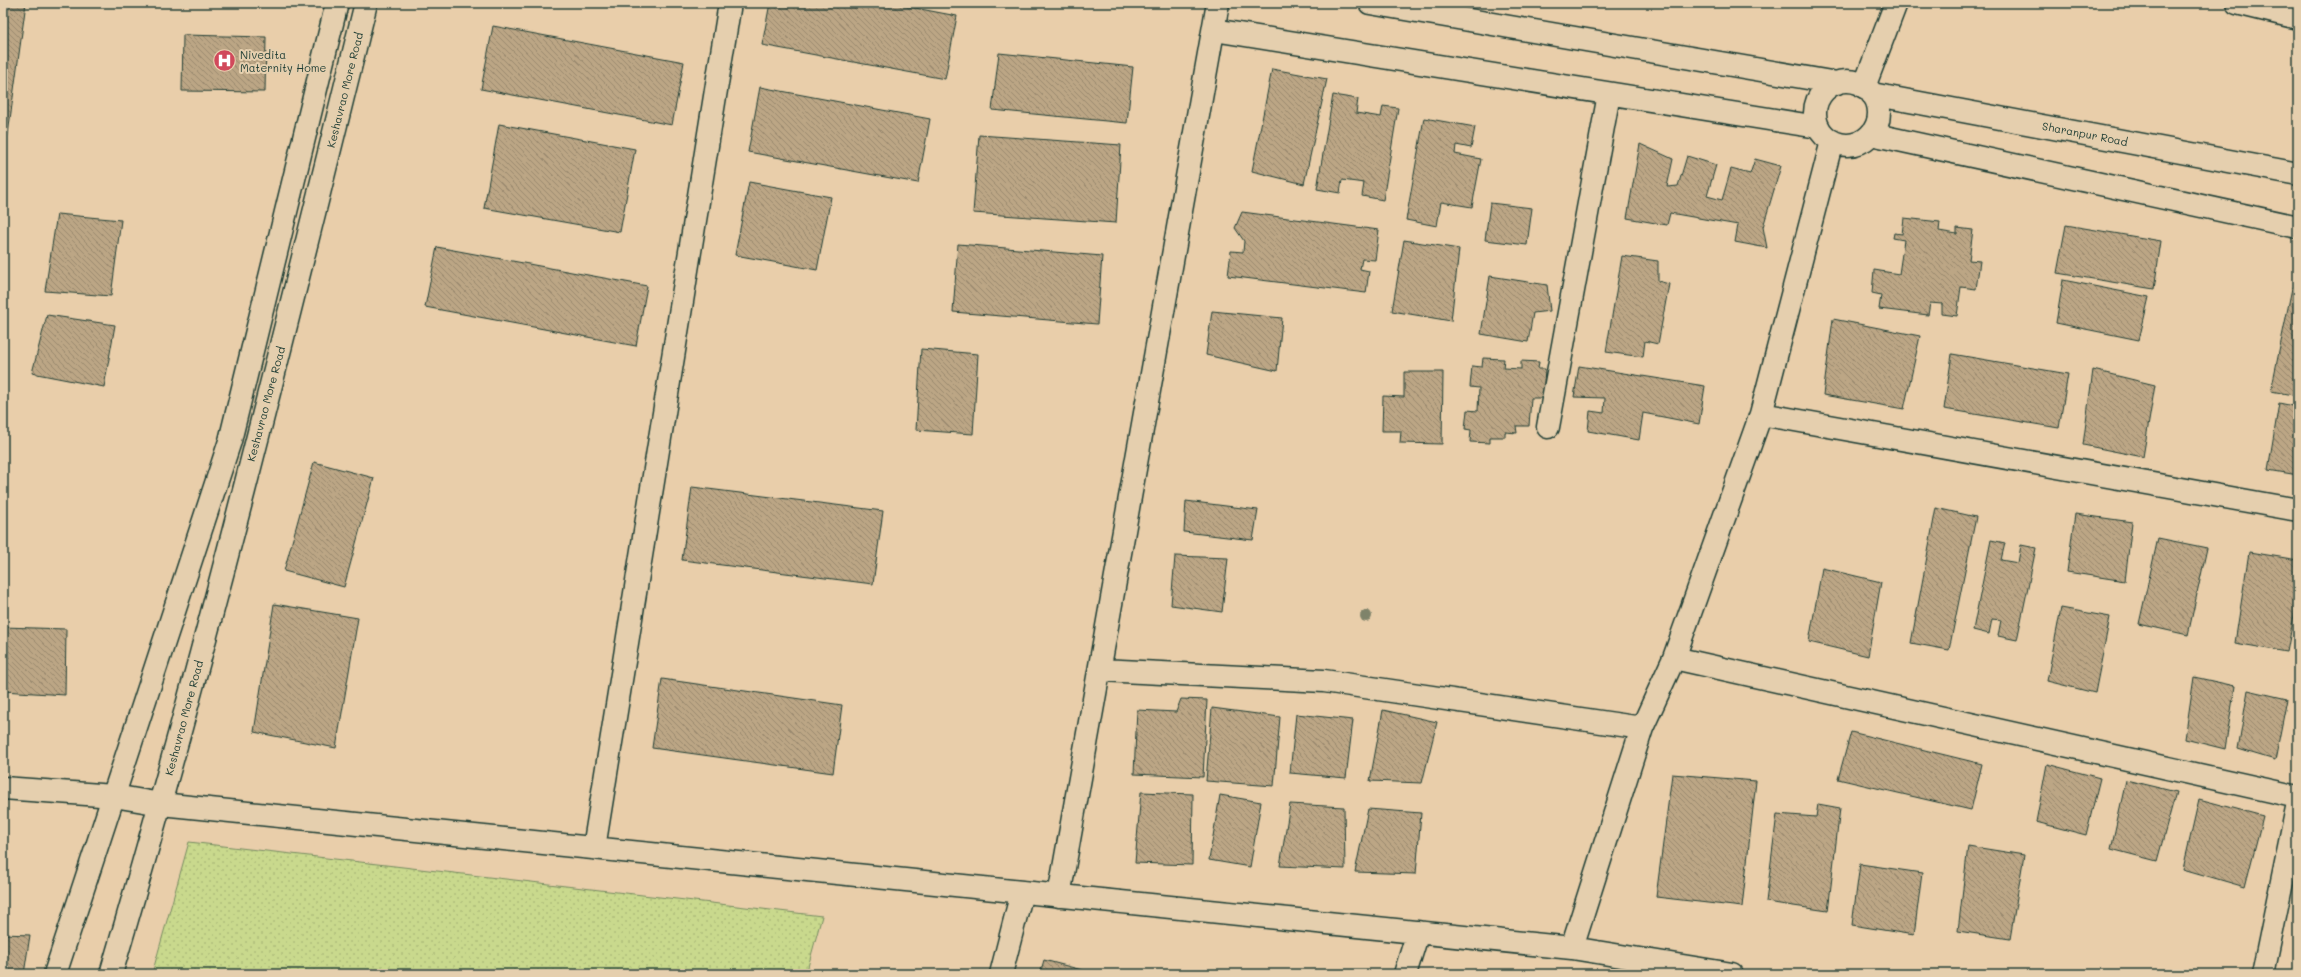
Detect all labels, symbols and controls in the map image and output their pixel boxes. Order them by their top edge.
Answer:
street label: Keshavrao More Road [323,30,366,149]
place label: Nivedita Maternity Home [240,47,326,75]
hospital icon: Nivedita Maternity Home [211,48,237,74]
street label: Sharanpur Road [2041,118,2129,149]
street label: Keshavrao More Road [243,345,288,463]
street label: Keshavrao More Road [161,659,206,777]

